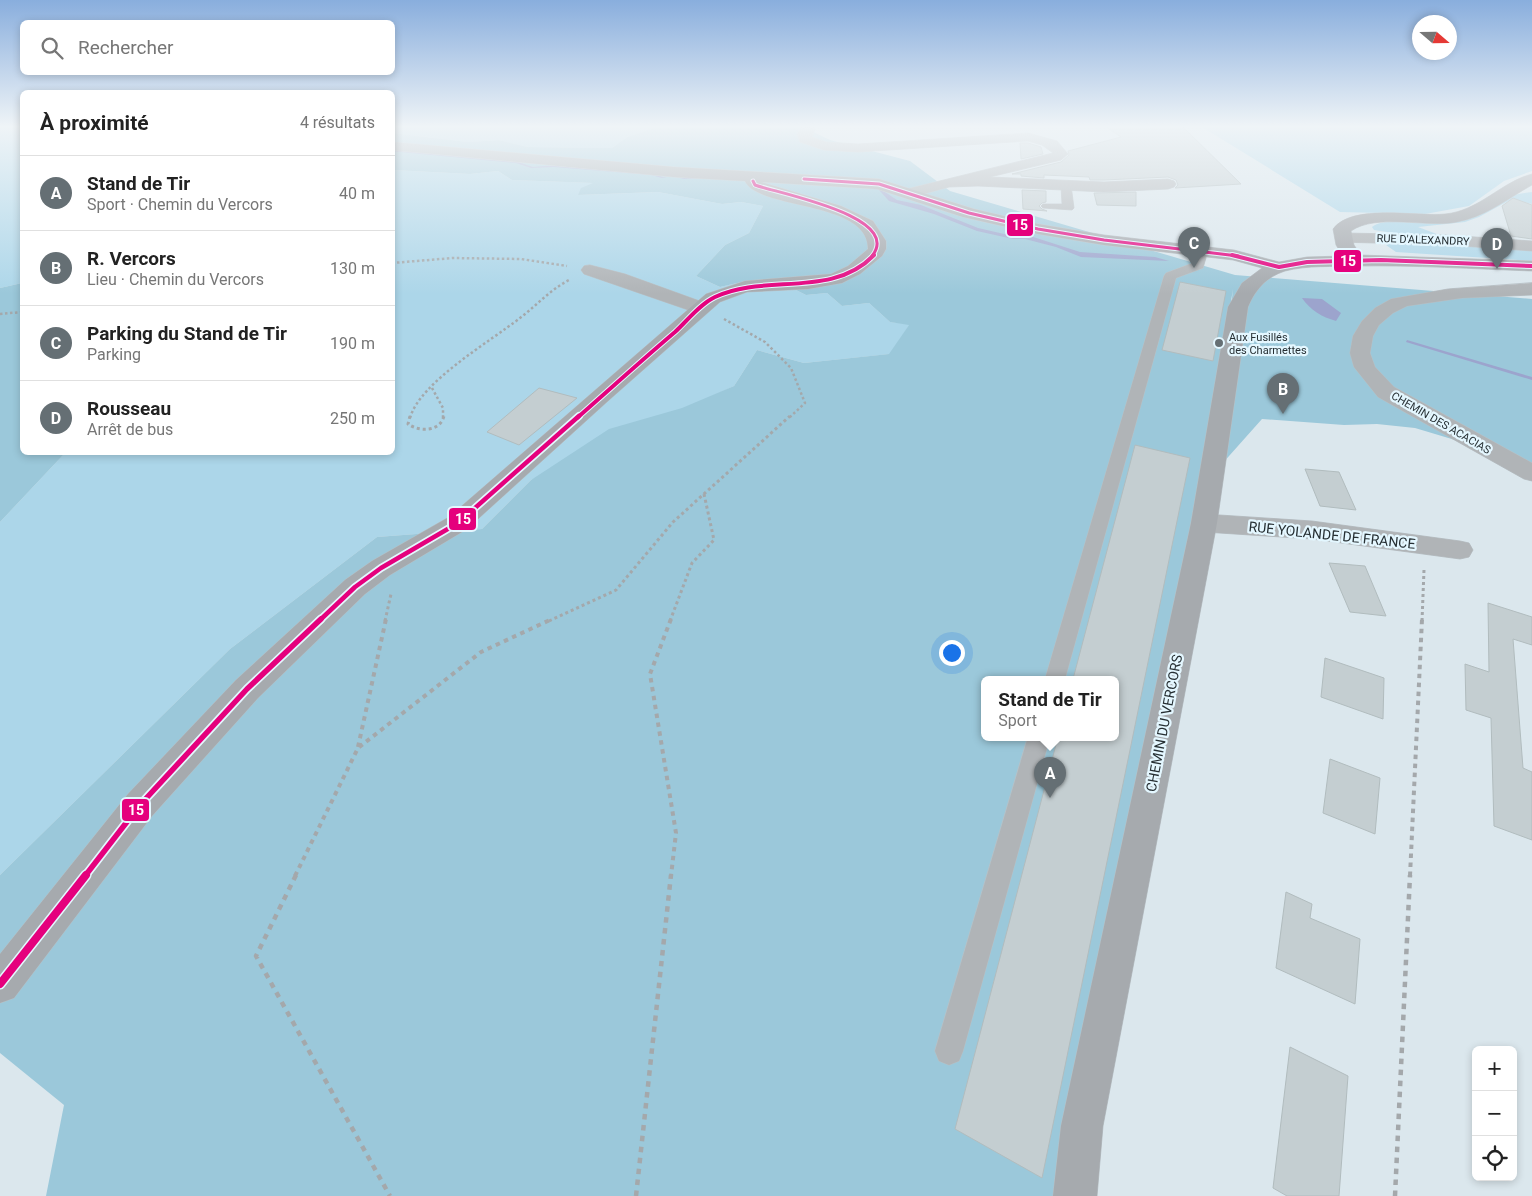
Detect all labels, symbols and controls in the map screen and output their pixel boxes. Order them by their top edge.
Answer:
north arrow [1412,15,1457,60]
search box [20,20,395,75]
icon: search [38,34,66,62]
text: Rechercher [78,36,173,59]
text: À proximité [40,111,149,135]
text: 4 résultats [300,113,375,132]
text: Stand de Tir [87,172,190,195]
text: A [51,184,61,203]
text: 40 m [339,184,375,203]
text: Sport · Chemin du Vercors [87,195,273,214]
line badge: 15 [1006,213,1034,237]
text: 15 [1012,217,1028,233]
pin: C [1178,227,1210,268]
pin: D [1481,228,1513,269]
street label: RUE D'ALEXANDRY [1376,232,1470,248]
text: R. Vercors [87,247,176,270]
line badge: 15 [1333,249,1362,273]
text: 15 [1340,253,1356,269]
text: B [51,259,61,278]
text: 130 m [330,259,375,278]
text: Lieu · Chemin du Vercors [87,270,264,289]
text: Parking du Stand de Tir [87,322,287,345]
place label: Aux Fusillés des Charmettes [1229,331,1307,357]
text: C [51,334,61,353]
text: 190 m [330,334,375,353]
marker: Aux Fusillés des Charmettes [1213,337,1225,349]
text: Parking [87,345,141,364]
pin: B [1267,373,1299,414]
street label: CHEMIN DES ACACIAS [1389,389,1493,457]
text: Rousseau [87,397,171,420]
text: D [51,409,61,428]
text: 250 m [330,409,375,428]
text: Arrêt de bus [87,420,173,439]
line badge: 15 [448,507,477,531]
text: 15 [455,511,471,527]
street label: RUE YOLANDE DE FRANCE [1248,518,1416,552]
your location [939,640,965,666]
street label: CHEMIN DU VERCORS [1143,653,1185,793]
popup [981,676,1119,741]
text: Stand de Tir [998,688,1102,711]
text: Sport [998,711,1037,730]
pin: A [1034,757,1066,798]
line badge: 15 [121,798,150,822]
text: 15 [128,802,144,818]
map controls [1472,1046,1517,1181]
button: + [1472,1046,1517,1091]
button: − [1472,1091,1517,1136]
button: locate [1472,1136,1517,1181]

